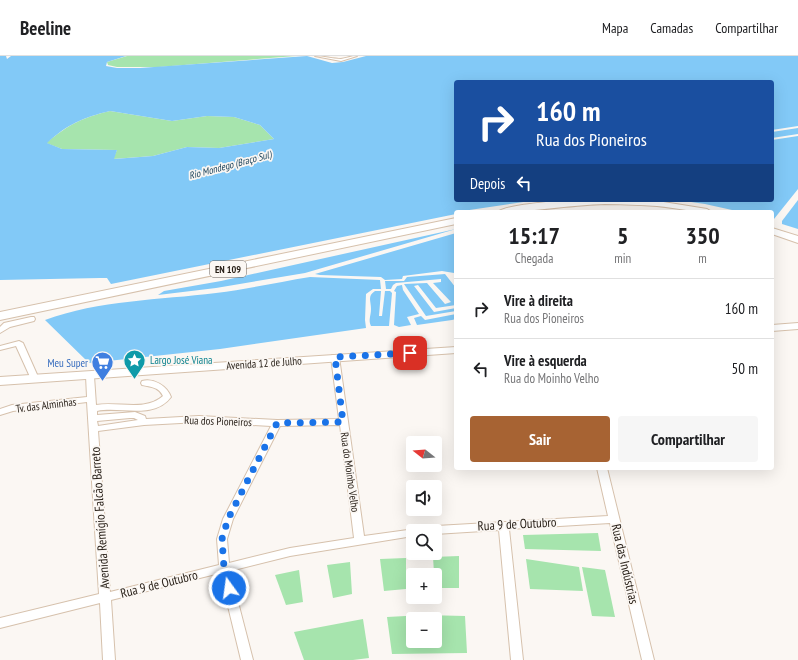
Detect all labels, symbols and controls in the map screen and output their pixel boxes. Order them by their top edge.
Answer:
text: Beeline [20,16,71,40]
text: Mapa [602,19,628,37]
text: Camadas [650,19,693,37]
text: Compartilhar [715,19,778,37]
text: 160 m [536,92,600,129]
icon: right [470,96,522,148]
text: Rua dos Pioneiros [536,128,647,151]
water label: Rio Mondego (Braço Sul) [187,147,274,182]
icon: left [513,172,535,194]
text: Depois [470,174,505,193]
text: 15:17 [508,220,560,251]
text: 5 [617,220,628,251]
text: 350 [685,220,720,251]
text: Chegada [515,250,553,267]
text: min [614,250,631,267]
text: m [698,250,707,267]
road number: EN 109 [210,261,246,277]
text: Vire à direita [504,291,573,310]
icon: right [470,298,492,320]
text: 160 m [725,299,758,318]
text: Rua dos Pioneiros [504,310,584,327]
pin [393,336,427,370]
icon: arrive [399,342,421,364]
place icon: Largo José Viana [122,347,148,380]
supermarket icon: Meu Super [90,350,116,383]
text: Vire à esquerda [504,351,587,370]
place label: Largo José Viana [150,353,213,367]
street label: Avenida 12 de Julho [226,353,303,373]
place label: Meu Super [48,356,88,370]
icon: left [470,358,492,380]
text: 50 m [732,359,758,378]
text: Rua do Moinho Velho [504,370,599,387]
street label: Tv. das Alminhas [15,394,77,416]
street label: Rua dos Pioneiros [184,413,252,429]
button: Sair [470,416,610,462]
button: Compartilhar [618,416,758,462]
street label: Rua do Moinho Velho [337,431,363,513]
north arrow [406,436,442,472]
map controls [406,436,442,648]
street label: Avenida Remígio Falcão Barreto [87,446,113,590]
button: sound [406,480,442,516]
street label: Rua 9 de Outubro [477,513,557,535]
street label: Rua das Indústrias [608,522,642,606]
button: search [406,524,442,560]
street label: Rua 9 de Outubro [119,566,200,602]
position arrow [208,567,250,609]
button: + [406,568,442,604]
button: − [406,612,442,648]

